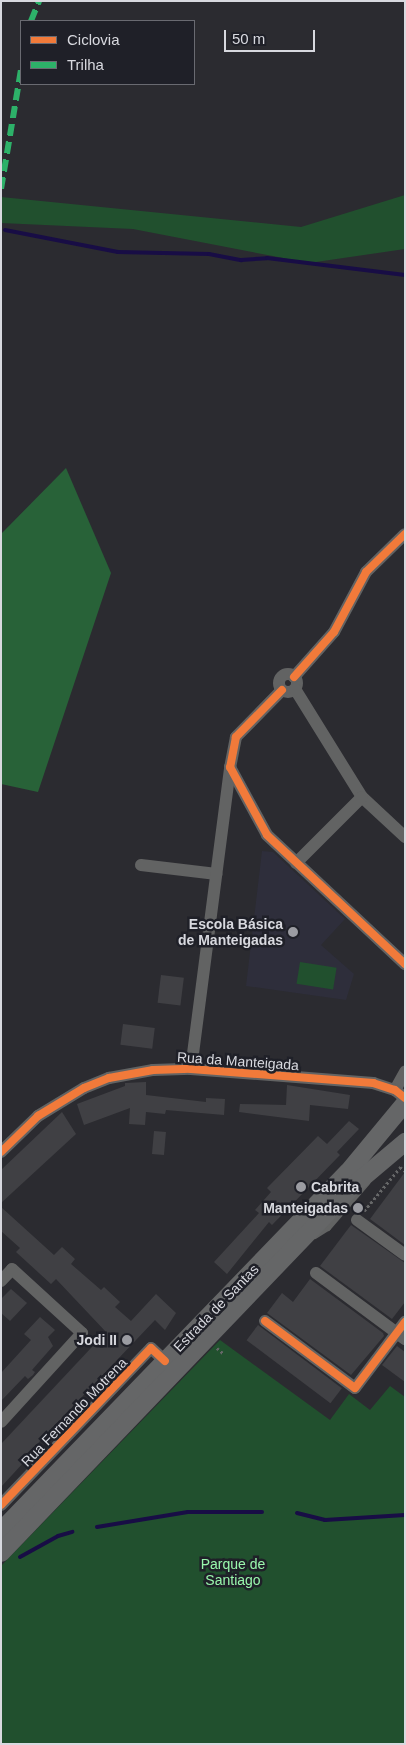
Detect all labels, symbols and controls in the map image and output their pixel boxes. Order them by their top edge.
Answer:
legend [20,20,195,85]
scale bar [226,20,317,52]
text: 50 m [232,30,265,47]
text: Ciclovia [67,31,120,48]
text: Trilha [67,56,104,73]
place label: Escola Básica de Manteigadas [178,916,283,949]
marker: Escola Básica de Manteigadas [287,926,299,938]
street label: Rua da Manteigada [176,1048,300,1074]
place label: Cabrita [311,1179,359,1195]
marker: Cabrita [295,1181,307,1193]
place label: Manteigadas [263,1200,348,1216]
marker: Manteigadas [352,1202,364,1214]
street label: Estrada de Santas [170,1261,262,1355]
place label: Jodi II [77,1332,117,1348]
marker: Jodi II [121,1334,133,1346]
street label: Rua Fernando Motrena [18,1354,130,1470]
park label: Parque de Santiago [201,1556,265,1588]

